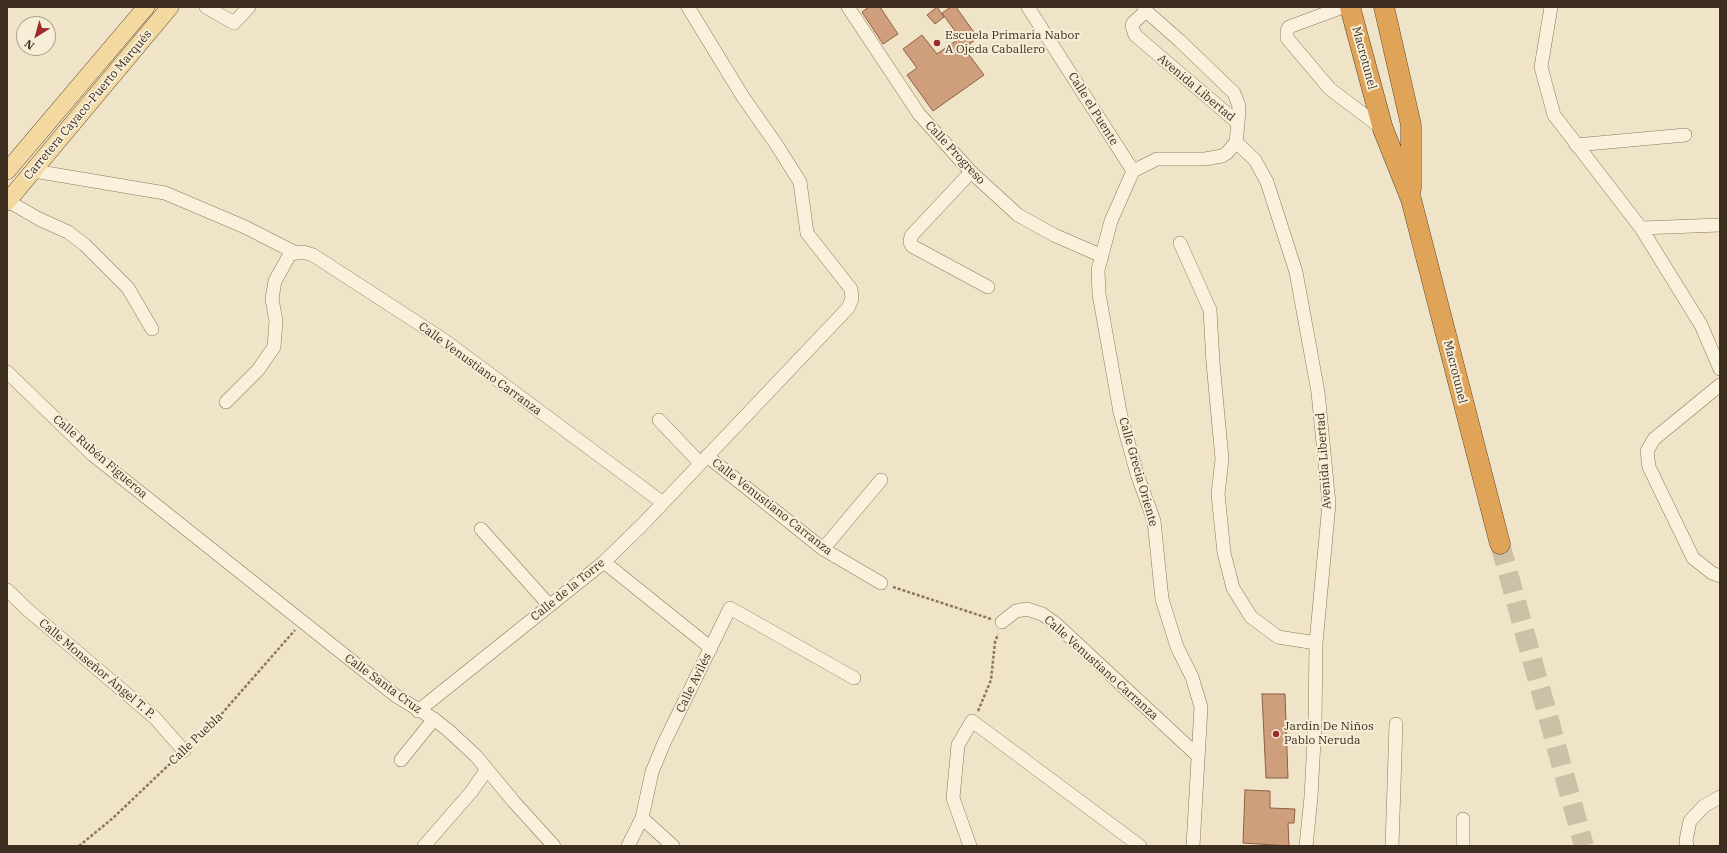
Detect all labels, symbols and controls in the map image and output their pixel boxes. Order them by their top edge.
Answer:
north arrow [16,16,56,56]
street label: Macrotunel [1349,25,1379,91]
street label: Carretera Cayaco-Puerto Marqués [21,27,155,183]
place label: Escuela Primaria Nabor A Ojeda Caballero [945,29,1080,57]
text: N [22,37,37,53]
marker: Escuela Primaria Nabor A Ojeda Caballero [932,38,942,48]
street label: Avenida Libertad [1154,51,1238,125]
street label: Calle el Puente [1065,70,1121,148]
street label: Calle Progreso [922,118,988,188]
street label: Calle Venustiano Carranza [416,319,544,419]
street label: Macrotunel [1440,339,1470,405]
street label: Calle Rubén Figueroa [50,412,150,502]
street label: Avenida Libertad [1313,412,1335,510]
street label: Calle Grecia Oriente [1116,416,1160,528]
street label: Calle Venustiano Carranza [709,456,835,558]
street label: Calle de la Torre [528,556,608,624]
street label: Calle Venustiano Carranza [1041,613,1161,723]
street label: Calle Monseñor Ángel T. P. [36,616,158,722]
street label: Calle Santa Cruz [341,651,425,717]
street label: Calle Avilés [673,651,715,715]
street label: Calle Puebla [166,710,226,768]
place label: Jardin De Niños Pablo Neruda [1284,720,1374,748]
marker: Jardin De Niños Pablo Neruda [1271,729,1281,739]

